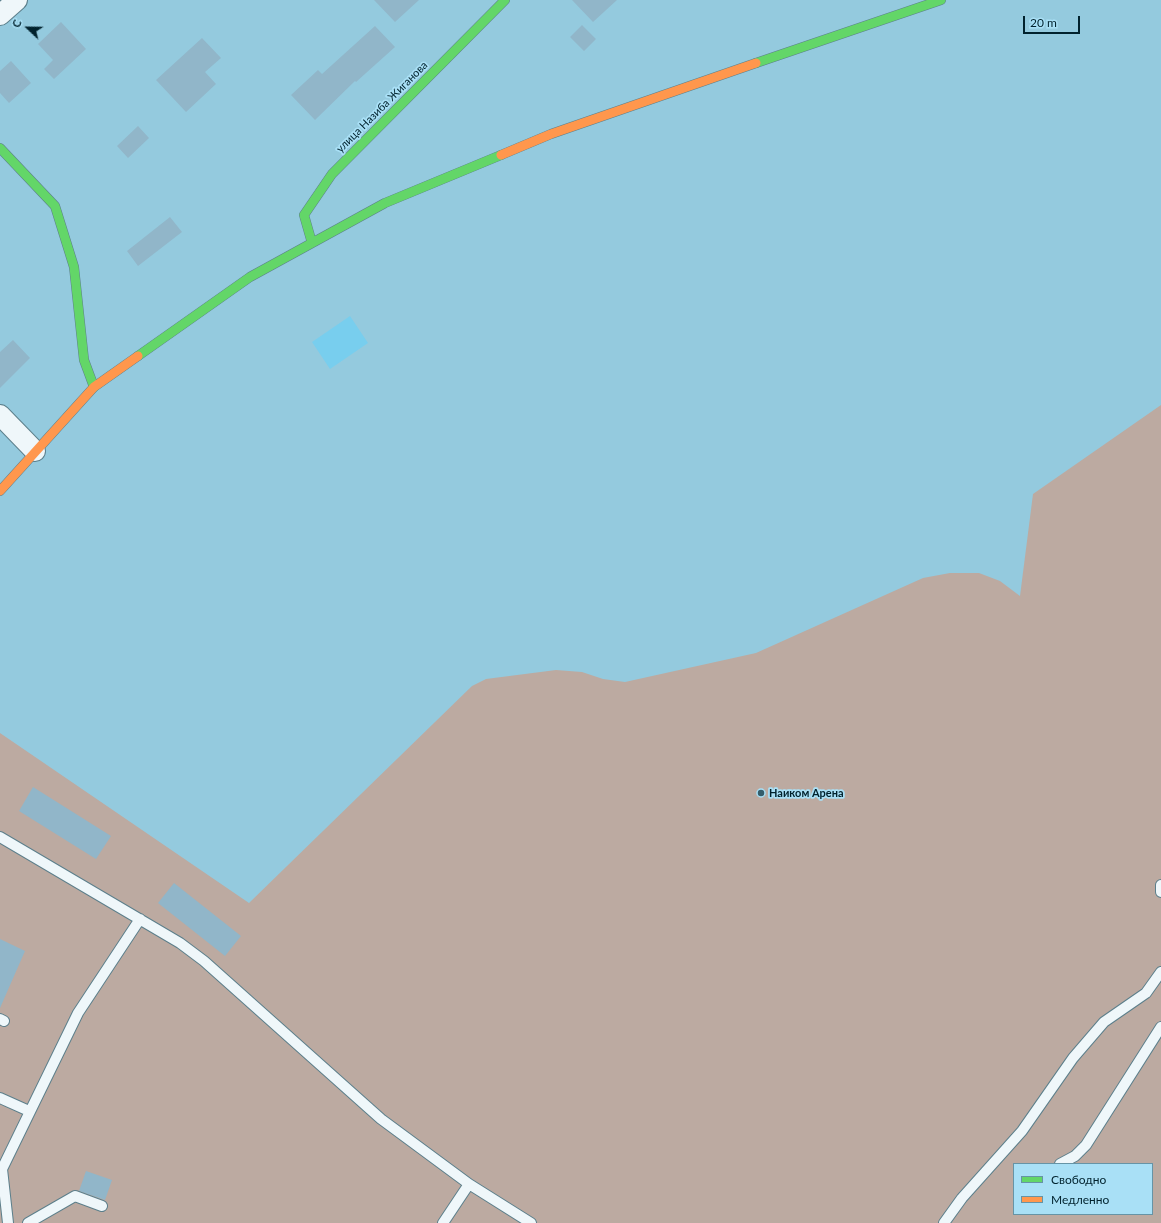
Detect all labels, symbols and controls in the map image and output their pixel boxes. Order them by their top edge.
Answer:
north arrow [8,8,48,48]
scale bar [1025,8,1082,34]
text: 20 m [1030,15,1057,30]
text: С [9,18,24,29]
street label: улица Назиба Жиганова [334,59,430,155]
place label: Наиком Арена [769,786,844,800]
marker: Наиком Арена [756,788,766,798]
legend [1013,1163,1153,1215]
text: Свободно [1051,1172,1106,1187]
text: Медленно [1051,1192,1109,1207]

